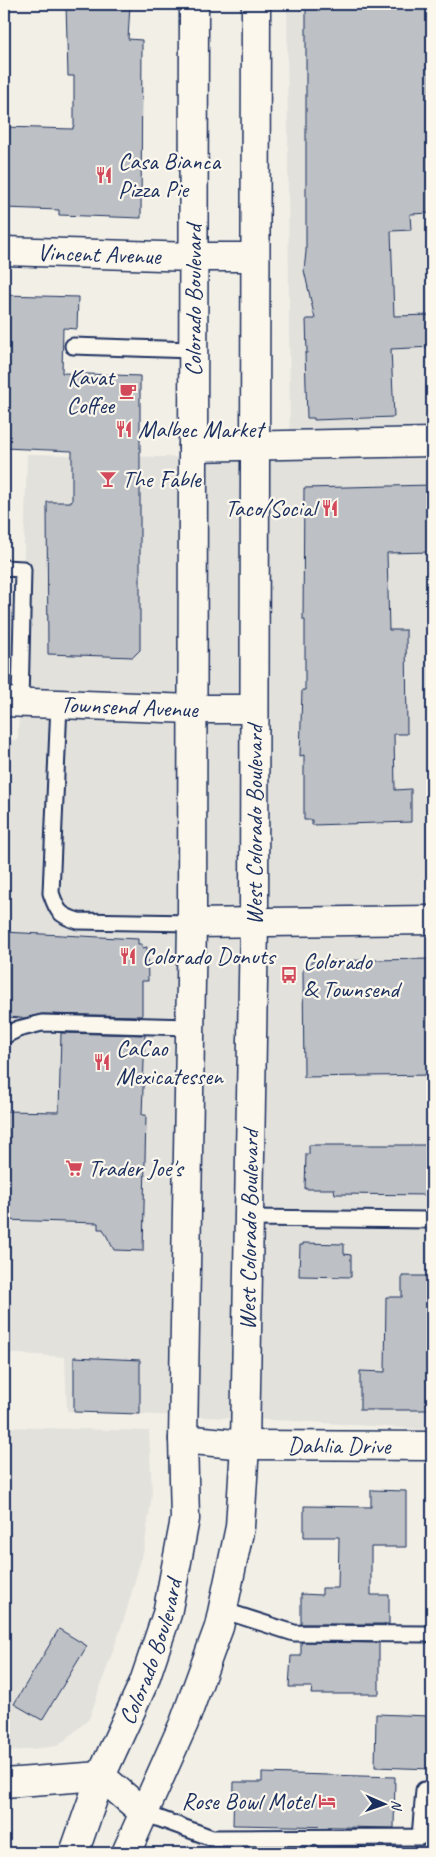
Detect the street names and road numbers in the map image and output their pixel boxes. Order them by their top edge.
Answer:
street label: Colorado Boulevard [178,221,209,377]
street label: Vincent Avenue [37,237,163,271]
street label: Townsend Avenue [60,689,200,724]
street label: West Colorado Boulevard [239,721,269,925]
street label: West Colorado Boulevard [232,1126,265,1330]
street label: Dahlia Drive [288,1430,393,1461]
street label: Colorado Boulevard [112,1573,189,1729]

